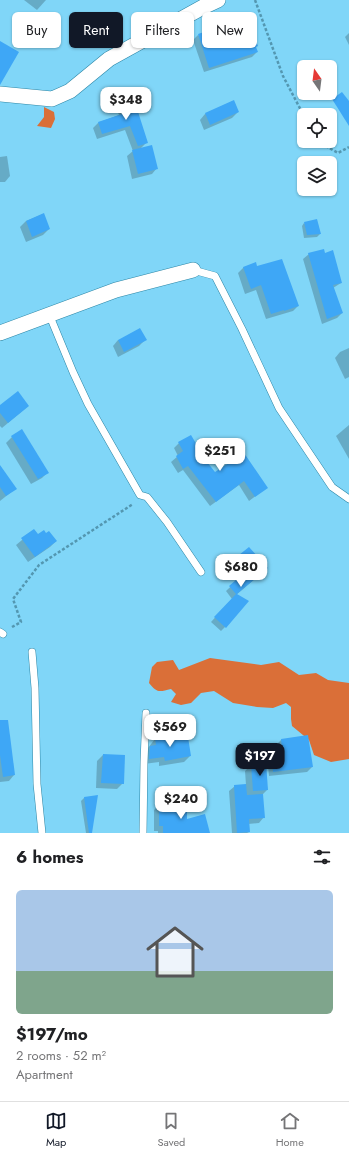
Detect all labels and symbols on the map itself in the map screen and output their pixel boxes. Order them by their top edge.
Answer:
north arrow [297,60,337,100]
pin: $348 [102,87,150,121]
pin: $251 [196,438,244,472]
pin: $680 [217,554,265,588]
pin: $569 [146,714,194,748]
pin: $197 [236,743,284,777]
pin: $240 [157,786,205,820]

